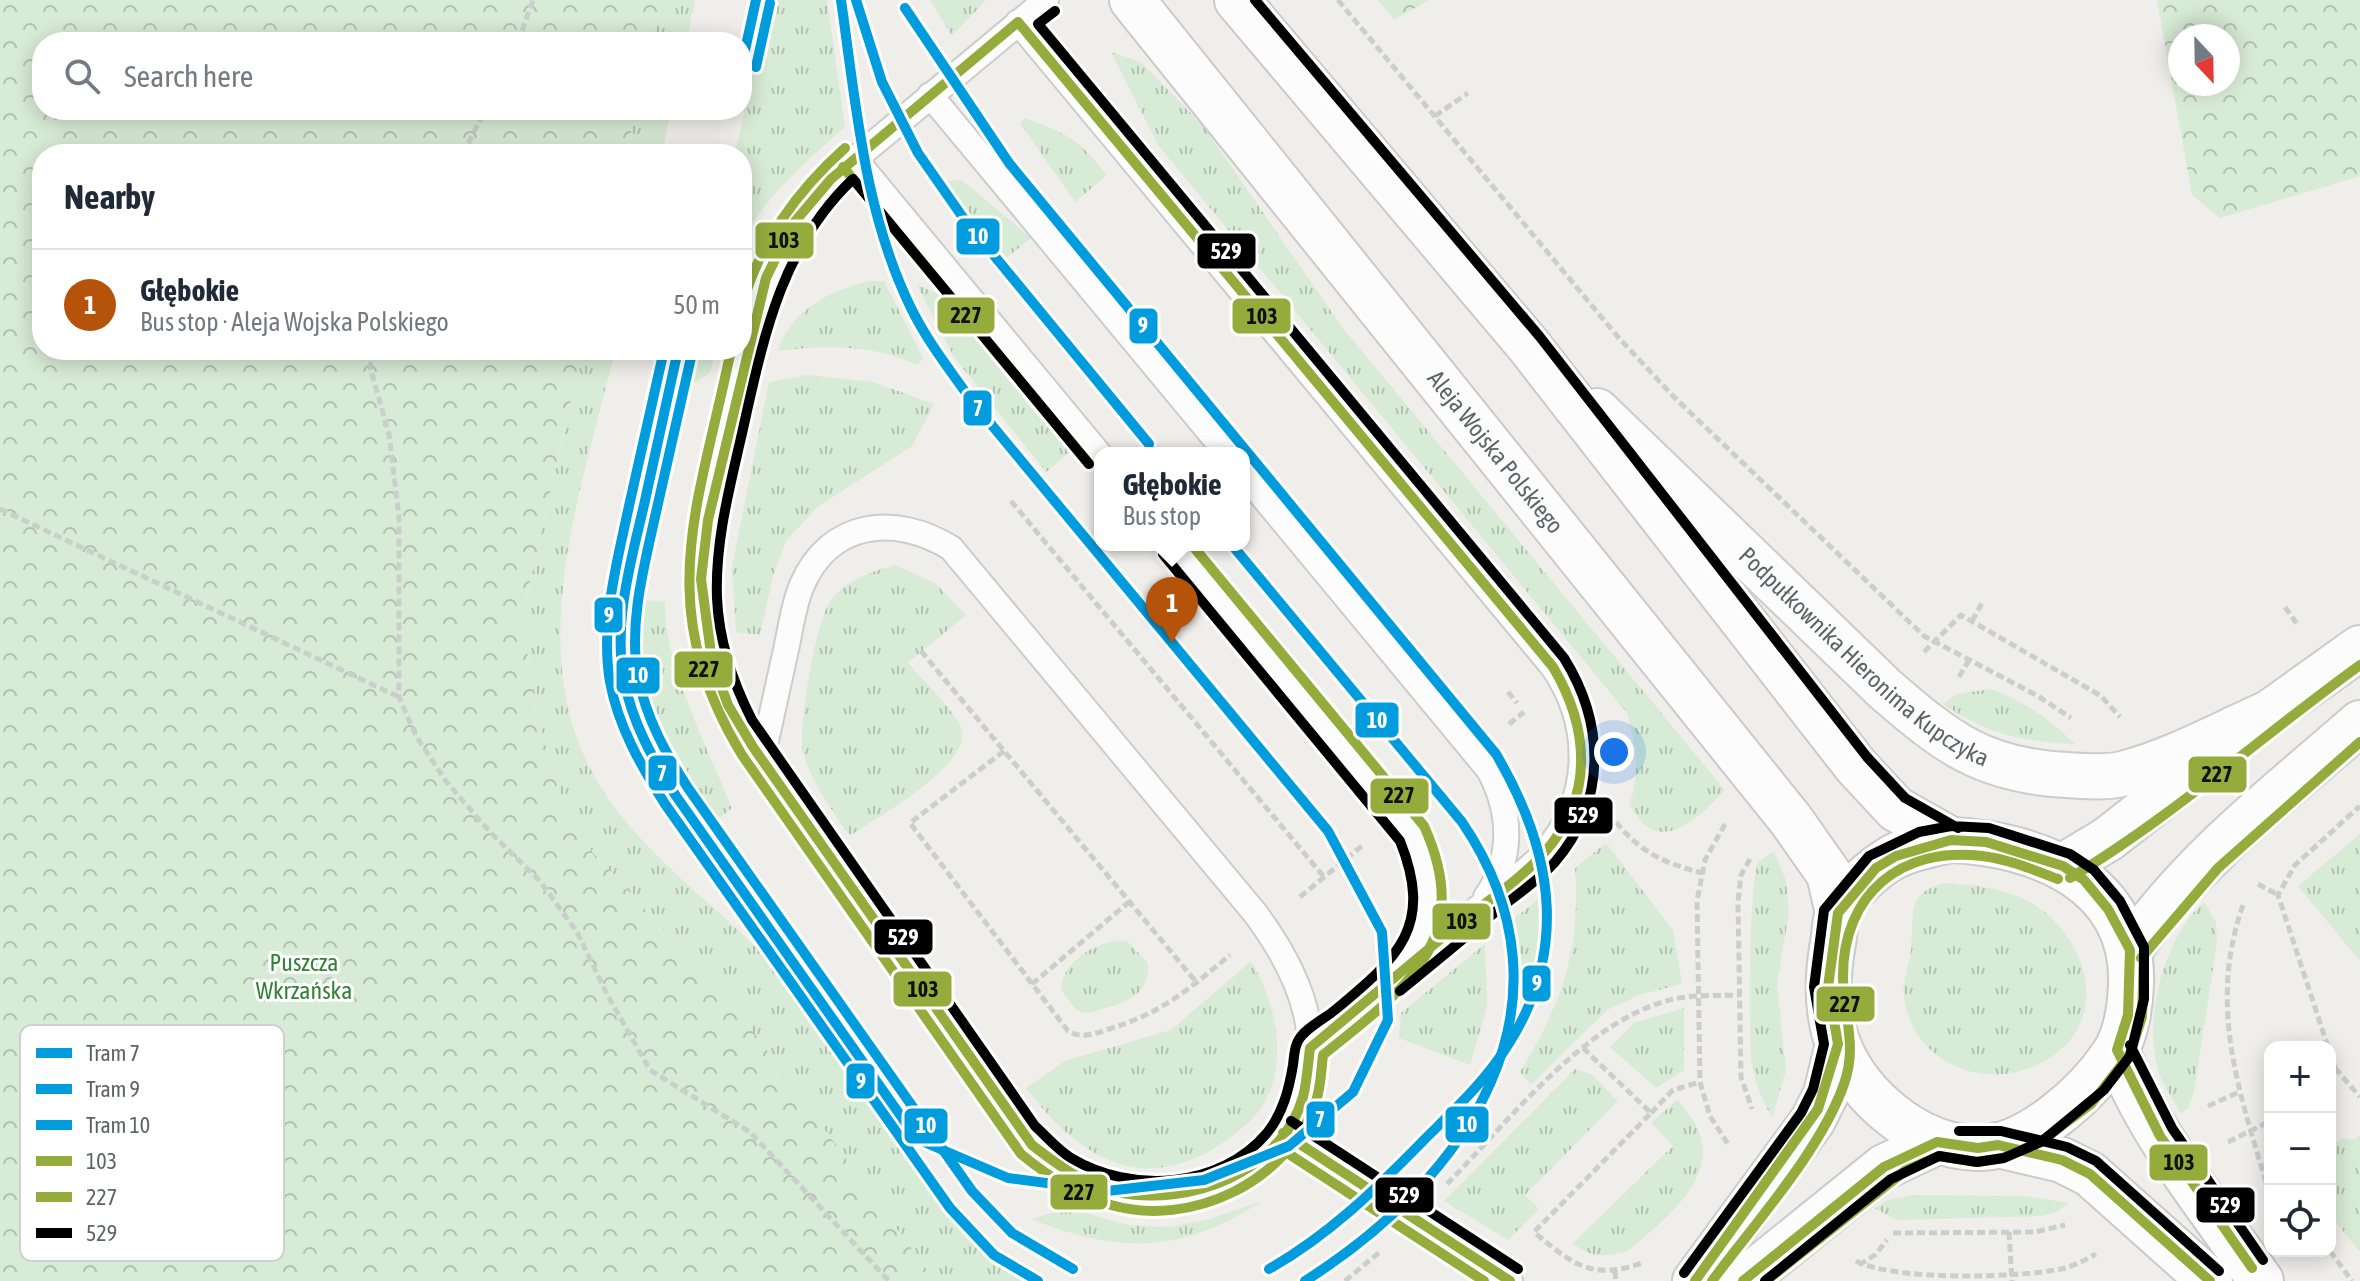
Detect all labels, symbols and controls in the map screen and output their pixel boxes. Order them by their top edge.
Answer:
north arrow [2168,24,2240,96]
search box [32,32,752,120]
icon: search [60,54,104,98]
text: Search here [124,59,253,93]
text: Nearby [64,177,155,216]
line badge: 10 [955,217,1001,256]
line badge: 103 [754,221,815,260]
text: 10 [968,223,988,249]
text: 103 [768,227,800,253]
line badge: 529 [1196,232,1257,270]
text: 529 [1210,238,1242,264]
text: Głębokie [140,273,239,307]
text: 1 [84,290,96,320]
text: 50 m [673,290,720,320]
line badge: 227 [936,296,996,335]
line badge: 103 [1231,297,1292,335]
text: 227 [950,302,982,328]
text: 103 [1246,303,1278,329]
text: Bus stop · Aleja Wojska Polskiego [140,307,449,337]
line badge: 9 [1128,307,1159,345]
text: 9 [1138,312,1148,338]
street label: Aleja Wojska Polskiego [1422,365,1569,539]
line badge: 7 [962,389,993,427]
text: 7 [973,395,983,421]
popup [1094,447,1250,551]
text: Głębokie [1122,467,1222,501]
text: Bus stop [1122,501,1201,531]
street label: Podpułkownika Hieronima Kupczyka [1734,542,1993,772]
pin: 1 [1146,577,1198,643]
line badge: 9 [593,596,624,634]
text: 9 [604,602,614,628]
line badge: 227 [673,650,734,689]
line badge: 10 [615,656,661,695]
text: 227 [688,656,720,682]
text: 10 [628,662,648,688]
line badge: 10 [1354,701,1400,739]
text: 10 [1367,707,1387,733]
your location [1594,732,1634,772]
line badge: 7 [647,754,678,792]
line badge: 227 [2187,755,2248,794]
text: 7 [657,760,667,786]
text: 227 [2201,761,2233,787]
line badge: 227 [1369,777,1430,815]
text: 227 [1383,782,1415,808]
line badge: 529 [1553,796,1614,835]
text: 529 [1567,802,1599,828]
line badge: 103 [1431,902,1492,941]
text: 103 [1446,908,1478,934]
line badge: 529 [873,918,934,956]
text: 529 [887,924,919,950]
park label: Puszcza Wkrzańska [256,949,352,1004]
line badge: 9 [1521,964,1552,1003]
line badge: 103 [892,970,953,1008]
text: 9 [1532,970,1542,996]
text: 103 [907,976,939,1002]
line badge: 227 [1815,985,1876,1023]
text: 227 [1829,991,1861,1017]
legend [20,1025,284,1261]
text: Tram 7 [86,1040,140,1066]
map controls [2264,1041,2336,1257]
button: + [2264,1041,2336,1113]
line badge: 9 [845,1062,876,1100]
text: 9 [856,1068,866,1094]
text: Tram 9 [86,1076,140,1102]
line badge: 7 [1305,1100,1336,1139]
line badge: 10 [1444,1105,1490,1144]
text: 7 [1315,1106,1325,1132]
line badge: 10 [903,1107,949,1145]
text: 10 [1457,1111,1477,1137]
text: Tram 10 [86,1112,150,1138]
text: 10 [916,1112,936,1138]
button: − [2264,1113,2336,1185]
line badge: 103 [2148,1143,2209,1182]
text: 103 [86,1148,117,1174]
text: 103 [2163,1149,2195,1175]
line badge: 227 [1049,1173,1109,1211]
line badge: 529 [1374,1176,1435,1214]
text: 227 [1063,1179,1095,1205]
text: 529 [1388,1182,1420,1208]
text: 227 [86,1184,117,1210]
button: locate [2264,1185,2336,1257]
line badge: 529 [2195,1186,2256,1224]
text: 529 [2209,1192,2241,1218]
text: 529 [86,1220,117,1246]

